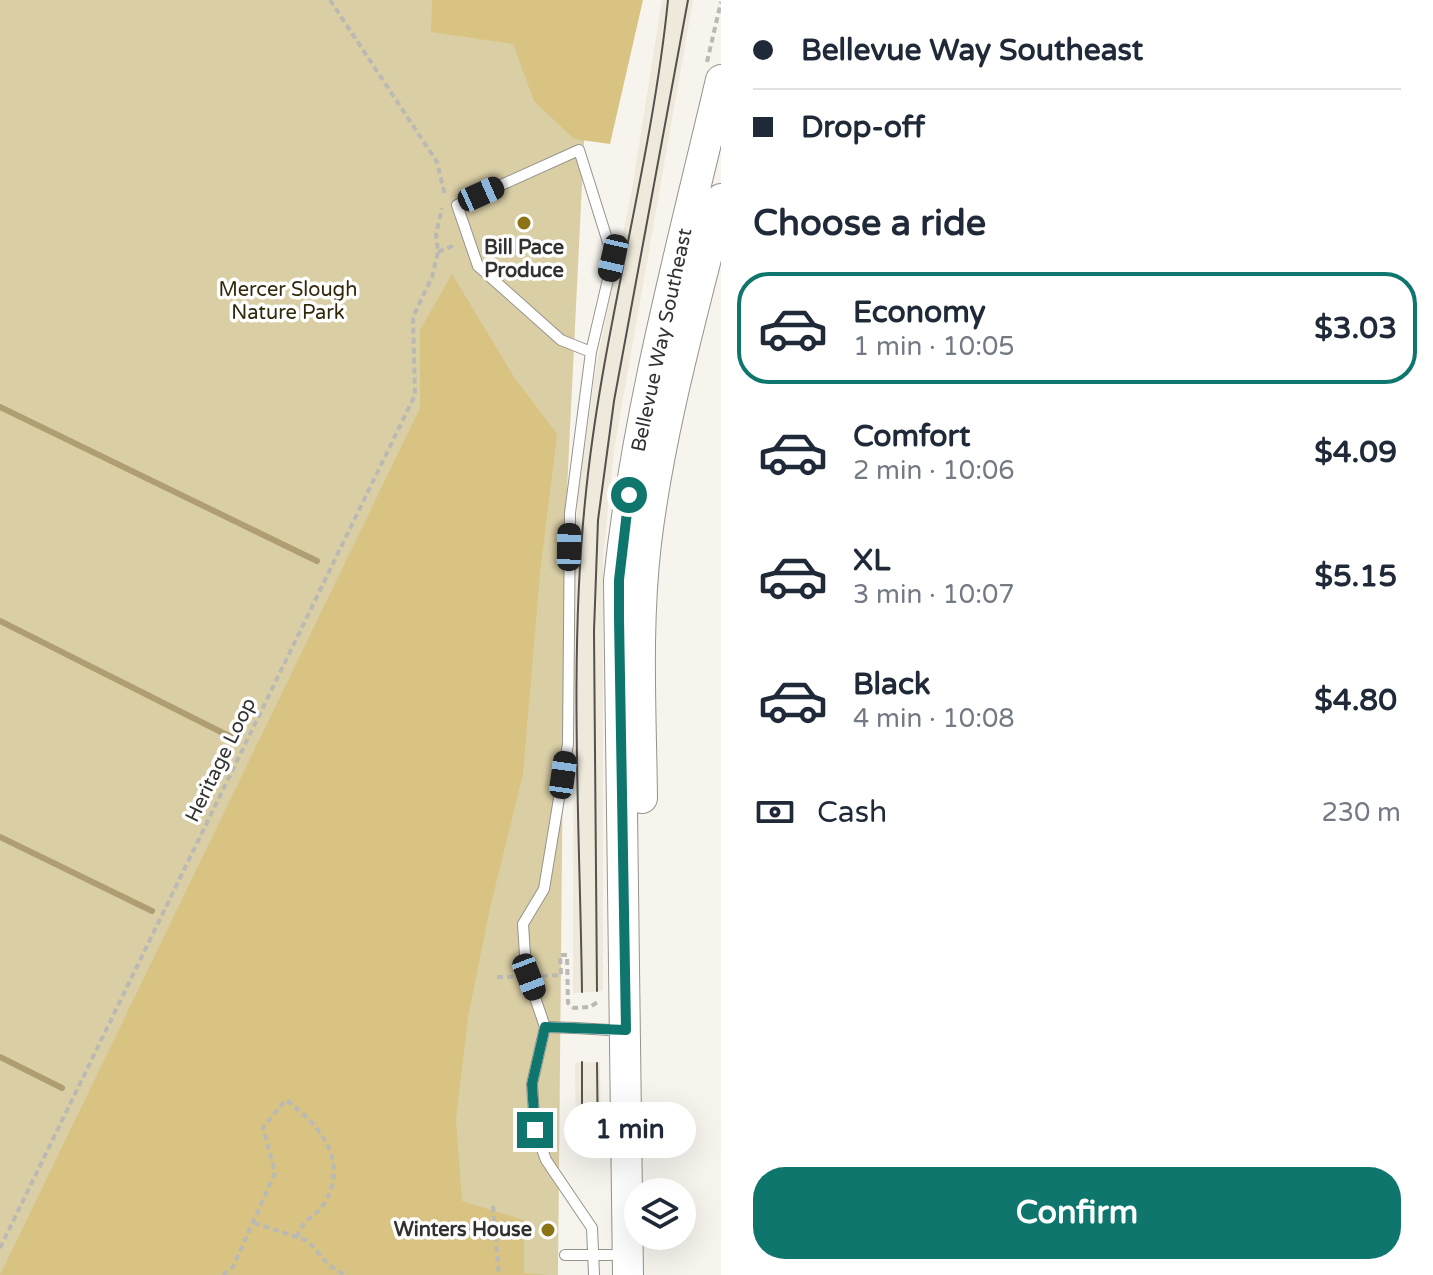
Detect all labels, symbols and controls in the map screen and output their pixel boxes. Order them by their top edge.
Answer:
text: Bellevue Way Southeast [801,32,1143,69]
text: Drop-off [801,109,925,146]
car [454,173,508,215]
text: Choose a ride [753,202,986,245]
marker: Bill Pace Produce [515,214,533,232]
street label: Bellevue Way Southeast [627,226,698,454]
car [596,232,630,284]
place label: Bill Pace Produce [484,236,564,283]
park label: Mercer Slough Nature Park [219,278,357,325]
icon: car [757,292,829,364]
text: Economy [853,294,986,331]
text: $3.03 [1314,310,1397,347]
text: 1 min · 10:05 [853,331,1015,362]
icon: car [757,416,829,488]
text: Comfort [853,418,971,455]
text: $4.09 [1314,434,1397,471]
text: 2 min · 10:06 [853,455,1015,486]
route start [611,477,647,513]
car [557,523,581,571]
icon: car [757,540,829,612]
text: XL [853,542,890,579]
text: $5.15 [1315,558,1397,595]
text: 3 min · 10:07 [853,579,1015,610]
icon: car [757,664,829,736]
text: Black [853,666,930,703]
text: $4.80 [1314,682,1397,719]
street label: Heritage Loop [181,694,261,826]
text: 4 min · 10:08 [853,703,1015,734]
car [548,750,578,800]
icon: cash [753,790,797,834]
text: Cash [817,794,887,831]
text: 230 m [1321,797,1401,828]
car [509,950,549,1004]
callout: 1 min [563,1102,695,1158]
route end [517,1112,553,1148]
text: 1 min [595,1114,665,1145]
button: Confirm [753,1167,1401,1259]
map controls [624,1178,696,1250]
button: layers [624,1178,696,1250]
place label: Winters House [394,1218,532,1242]
marker: Winters House [539,1221,557,1239]

